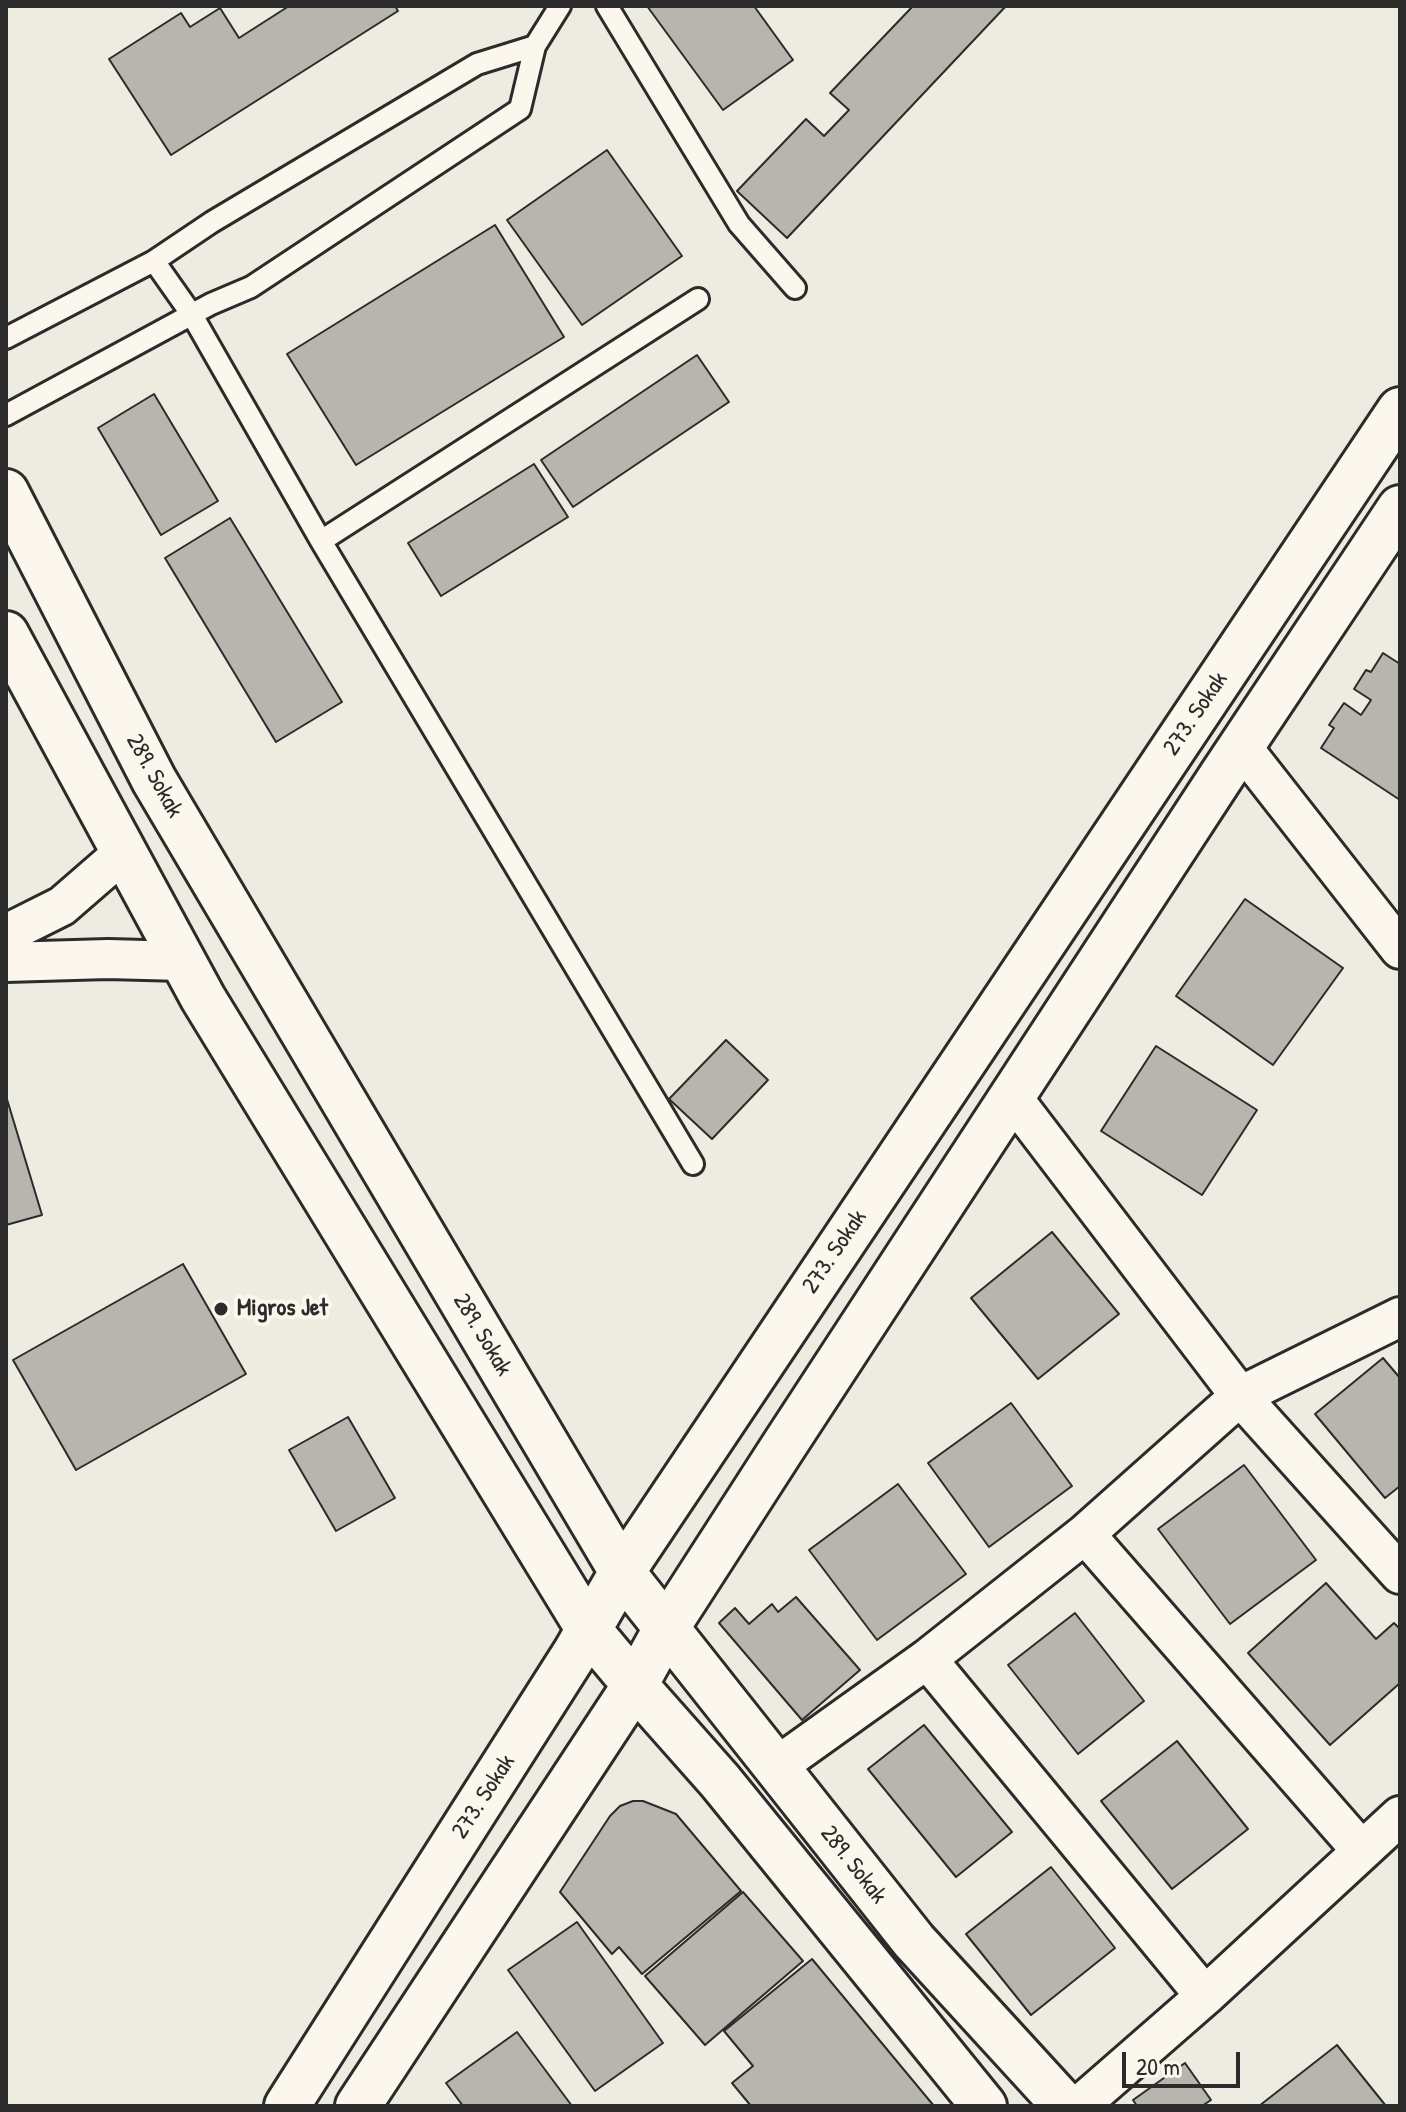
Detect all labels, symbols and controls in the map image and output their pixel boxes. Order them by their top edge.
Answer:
street label: 273. Sokak [1158,667,1234,761]
street label: 289. Sokak [119,729,189,823]
street label: 273. Sokak [797,1205,873,1299]
street label: 289. Sokak [446,1289,518,1381]
place label: Migros Jet [237,1295,328,1323]
marker: Migros Jet [212,1300,230,1318]
street label: 273. Sokak [446,1750,522,1844]
street label: 289. Sokak [814,1820,892,1910]
scale bar [1126,2036,1244,2086]
text: 20 m [1136,2050,1180,2082]

